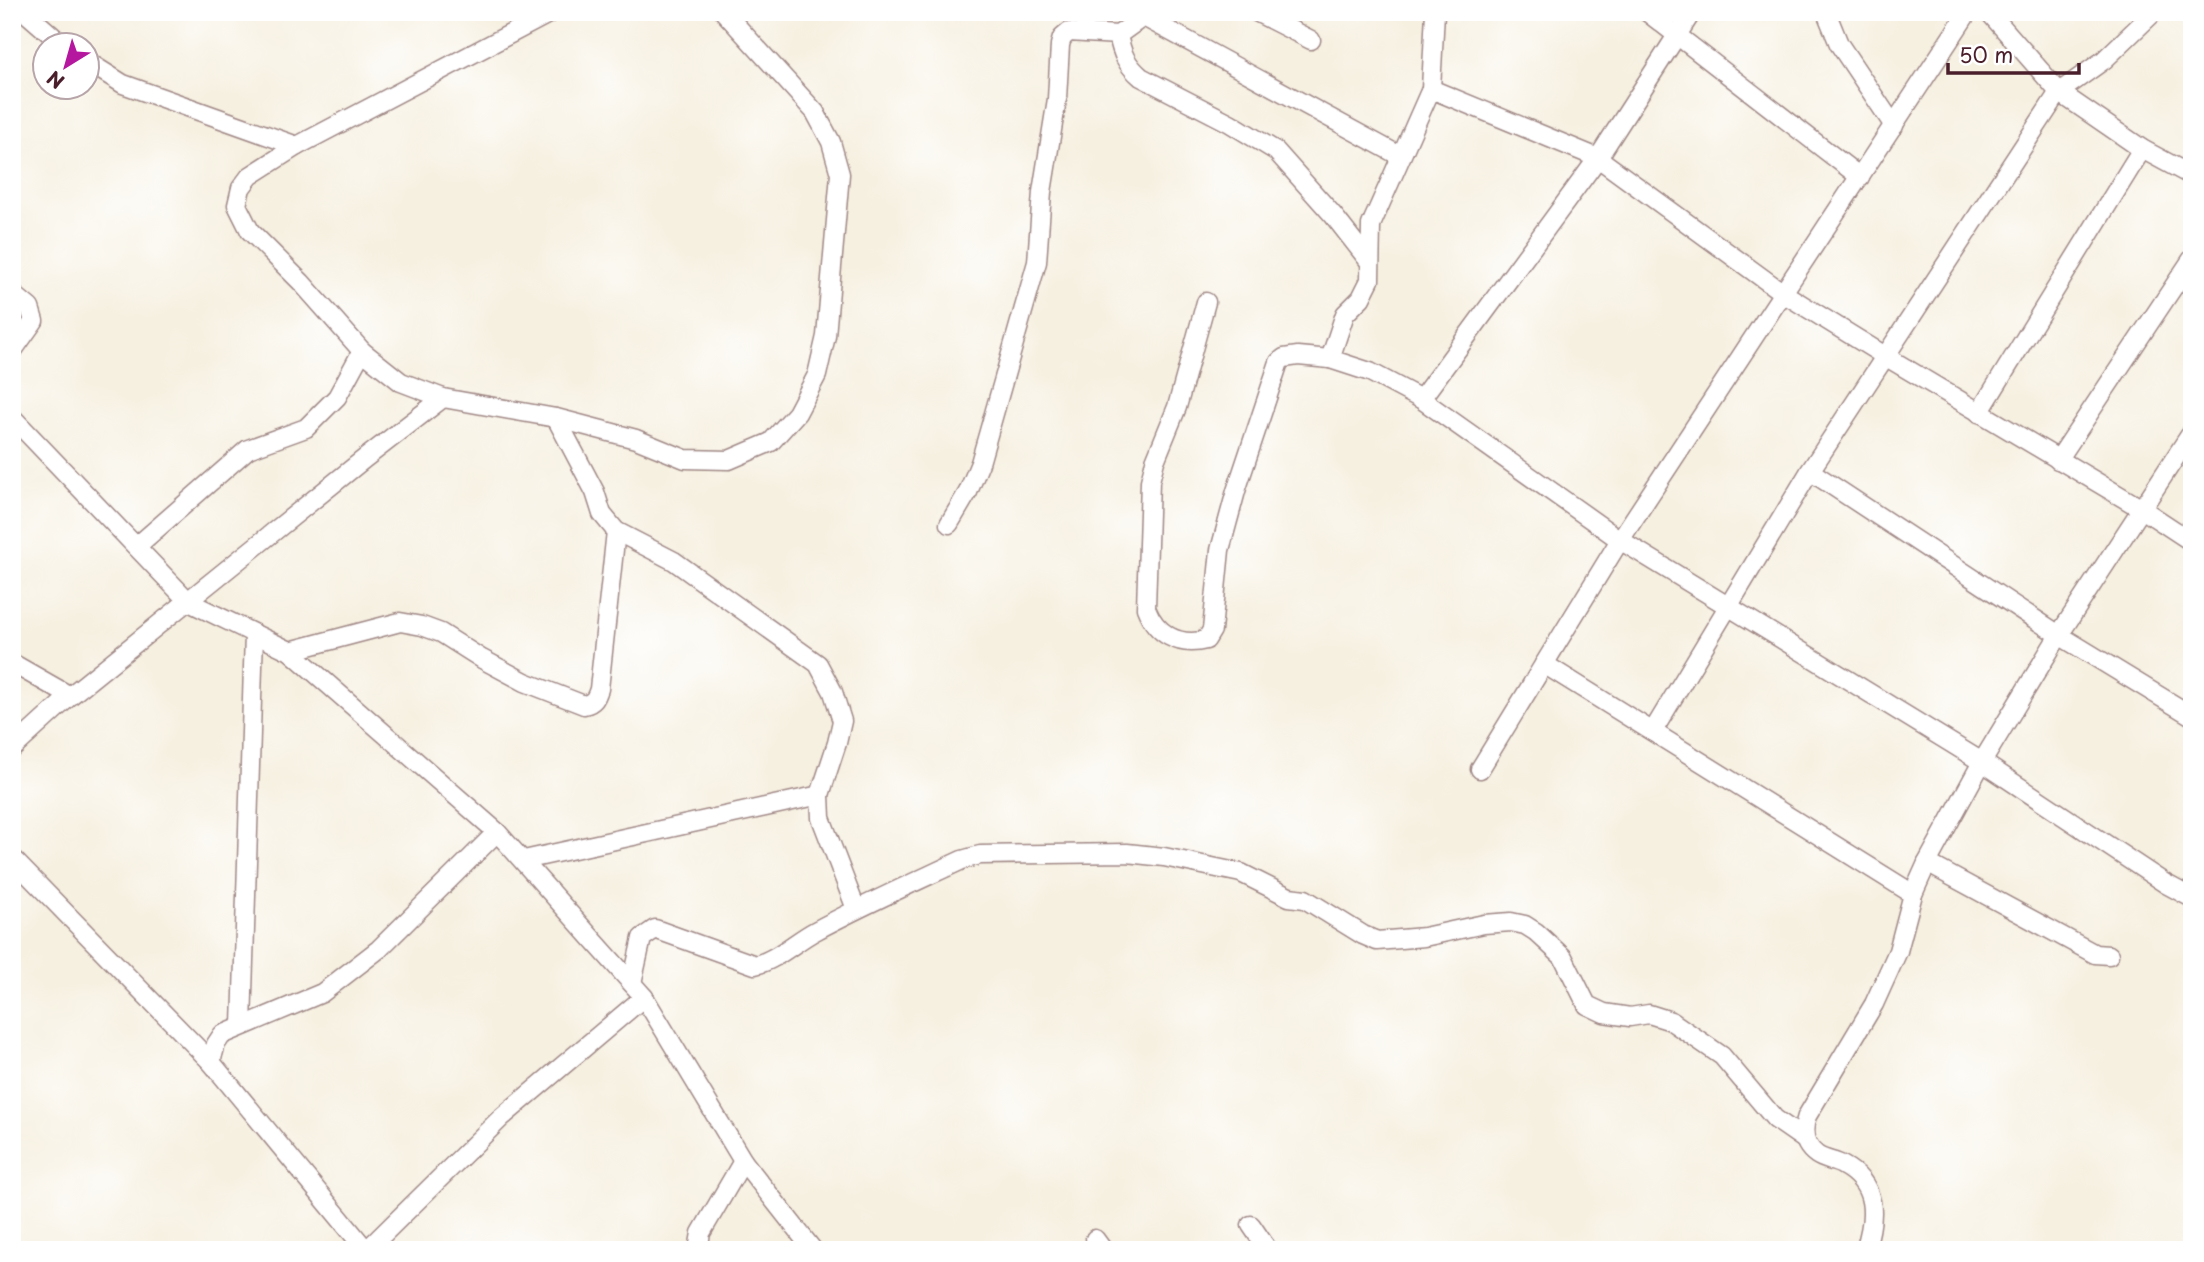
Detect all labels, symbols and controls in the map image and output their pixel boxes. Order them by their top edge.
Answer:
north arrow [32,32,102,102]
scale bar [1948,32,2080,76]
text: 50 m [1959,38,2013,70]
text: N [41,65,70,96]

